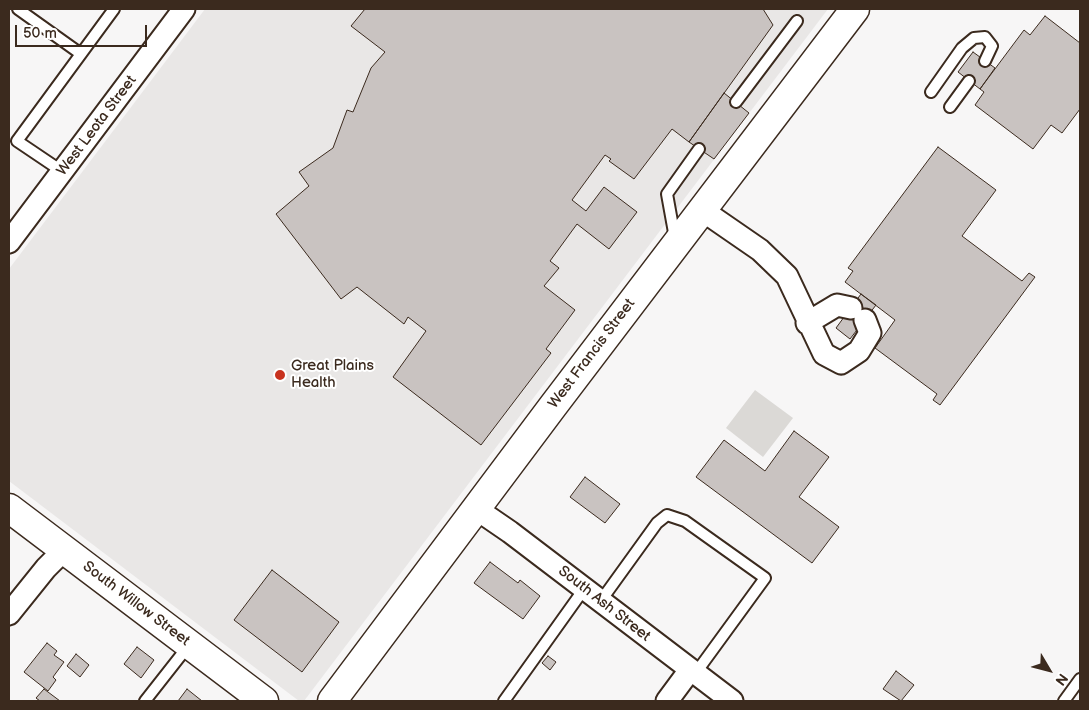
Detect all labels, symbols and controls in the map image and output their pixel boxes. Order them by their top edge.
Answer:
scale bar [18,15,150,47]
text: 50 m [23,24,57,43]
street label: West Leota Street [53,72,141,180]
street label: West Francis Street [545,295,639,413]
place label: Great Plains Health [291,357,374,392]
marker: Great Plains Health [273,368,287,382]
street label: South Willow Street [79,558,193,650]
street label: South Ash Street [554,562,654,646]
north arrow [1024,645,1074,695]
text: N [1051,670,1071,689]

